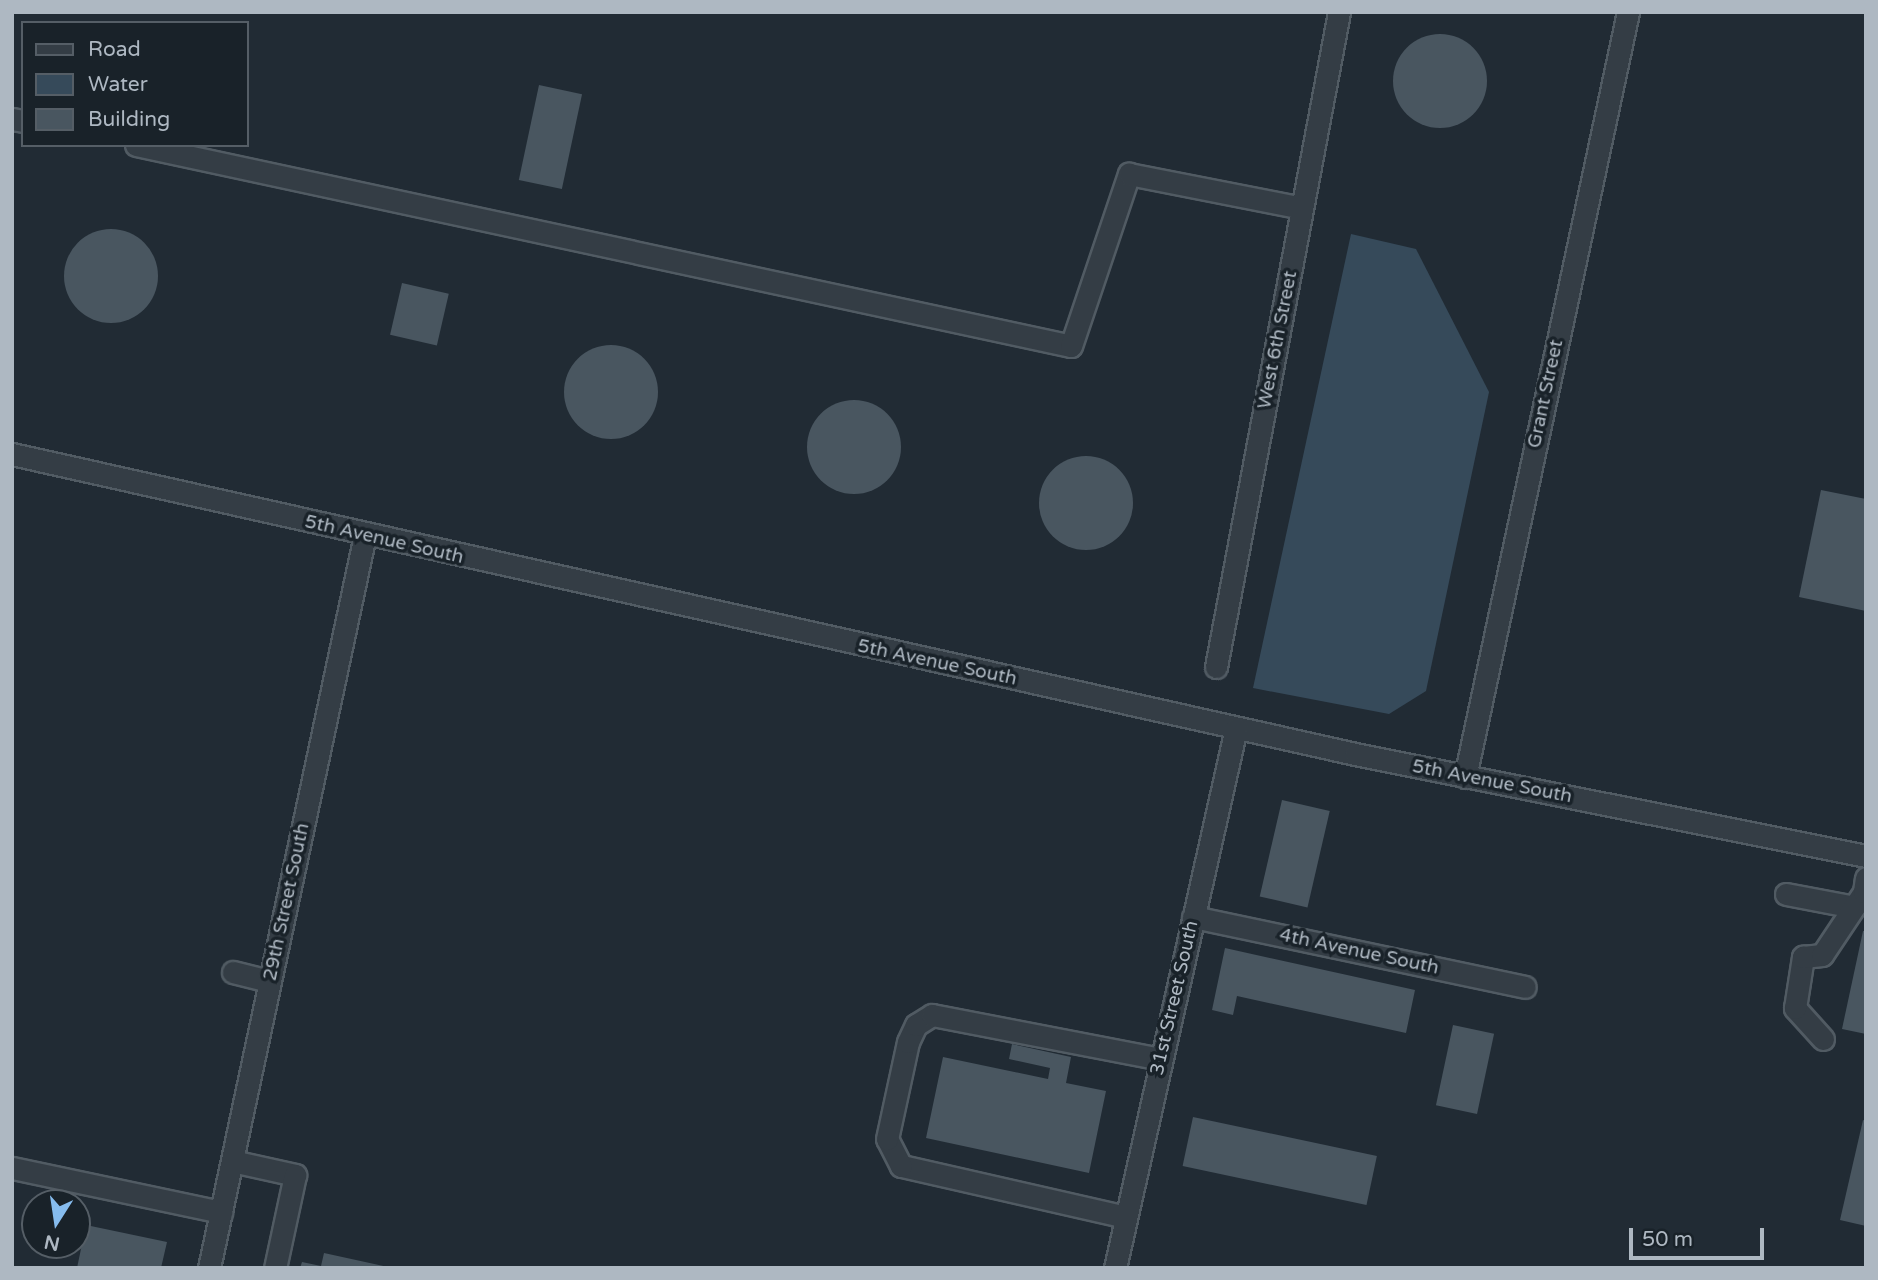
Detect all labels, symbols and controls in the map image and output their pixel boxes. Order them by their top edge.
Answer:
legend [21,21,248,147]
text: Road [88,37,141,62]
text: Water [88,72,148,97]
text: Building [88,107,170,132]
street label: West 6th Street [1253,269,1303,411]
street label: Grant Street [1523,338,1569,450]
street label: 5th Avenue South [302,511,466,569]
street label: 5th Avenue South [855,635,1019,691]
street label: 5th Avenue South [1410,755,1574,809]
street label: 29th Street South [259,821,315,983]
street label: 31st Street South [1146,918,1204,1078]
street label: 4th Avenue South [1277,924,1441,980]
north arrow [21,1189,91,1259]
scale bar [1633,1214,1768,1258]
text: 50 m [1642,1227,1693,1252]
text: N [42,1230,62,1255]

